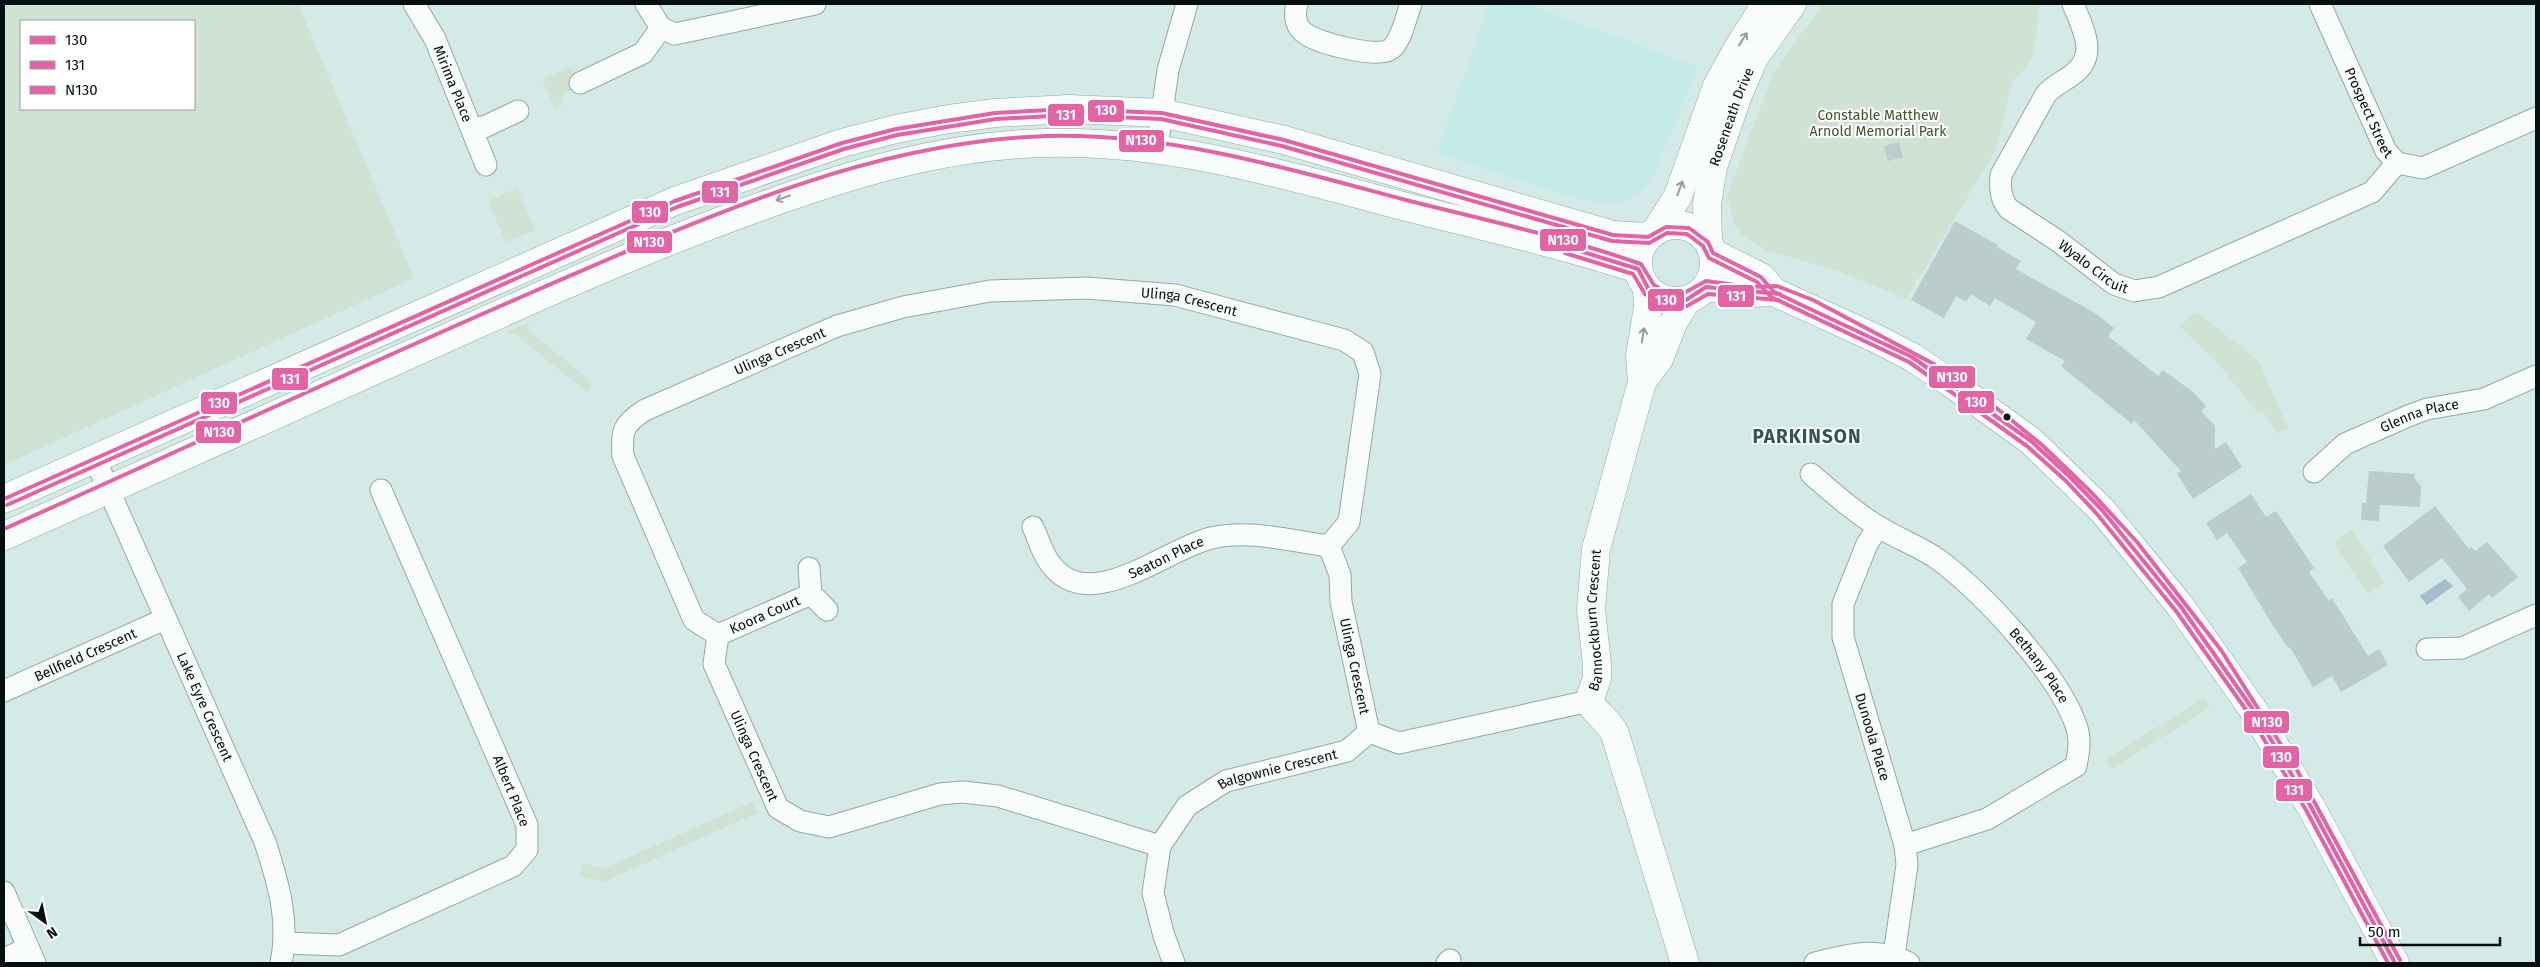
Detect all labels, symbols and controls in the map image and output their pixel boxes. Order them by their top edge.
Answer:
legend [20,20,195,110]
text: 130 [65,31,87,49]
one-way arrow [1738,33,1748,47]
street label: Mirima Place [430,43,476,125]
text: 131 [65,56,85,74]
street label: Roseneath Drive [1705,65,1757,168]
street label: Prospect Street [2341,65,2397,162]
text: N130 [65,81,98,99]
line badge: 130 [1087,99,1125,123]
text: 130 [1095,102,1117,119]
line badge: 131 [1047,103,1085,127]
text: 131 [1056,107,1076,124]
park label: Constable Matthew Arnold Memorial Park [1810,107,1947,140]
line badge: N130 [1118,129,1165,153]
text: N130 [1125,132,1157,149]
line badge: 131 [701,180,739,204]
one-way arrow [1676,181,1685,197]
text: 131 [710,184,730,201]
one-way arrow [776,194,791,203]
line badge: 130 [631,200,669,224]
text: 130 [639,204,661,221]
line badge: N130 [1539,228,1587,252]
line badge: N130 [626,230,673,254]
text: N130 [1547,232,1579,249]
text: N130 [633,234,665,251]
street label: Wyalo Circuit [2055,236,2131,297]
street label: Ulinga Crescent [1140,284,1240,320]
line badge: 131 [1717,284,1755,308]
line badge: 130 [1647,288,1685,312]
text: 131 [1726,288,1746,305]
text: 130 [1655,292,1677,309]
street label: Ulinga Crescent [731,323,829,379]
one-way arrow [1639,327,1649,343]
line badge: N130 [1928,365,1976,389]
line badge: 131 [271,367,309,391]
text: N130 [1936,369,1968,386]
text: 131 [280,371,300,388]
line badge: 130 [1957,390,1995,414]
line badge: 130 [200,391,238,415]
text: 130 [1965,394,1987,411]
text: 130 [208,395,230,412]
street label: Glenna Place [2377,395,2460,436]
unlabelled marker [2002,412,2012,422]
line badge: N130 [195,420,242,444]
text: N130 [203,424,235,441]
district label: PARKINSON [1753,425,1861,448]
street label: Seaton Place [1126,532,1206,582]
street label: Bannockburn Crescent [1582,548,1606,693]
street label: Koora Court [727,591,803,637]
street label: Ulinga Crescent [1336,617,1374,717]
street label: Bellfield Crescent [31,624,140,685]
street label: Bethany Place [2006,624,2073,706]
street label: Lake Eyre Crescent [173,650,237,765]
street label: Dunoola Place [1852,691,1894,783]
street label: Ulinga Crescent [726,708,782,805]
line badge: N130 [2243,710,2290,734]
text: N130 [2251,714,2283,731]
street label: Balgownie Crescent [1214,745,1340,793]
line badge: 130 [2262,745,2300,769]
text: 130 [2270,749,2292,766]
street label: Albert Place [489,753,533,829]
line badge: 131 [2275,778,2313,802]
text: 131 [2284,782,2304,799]
north arrow [20,897,70,947]
scale bar [2360,914,2500,946]
text: N [43,923,60,942]
text: 50 m [2368,923,2401,941]

